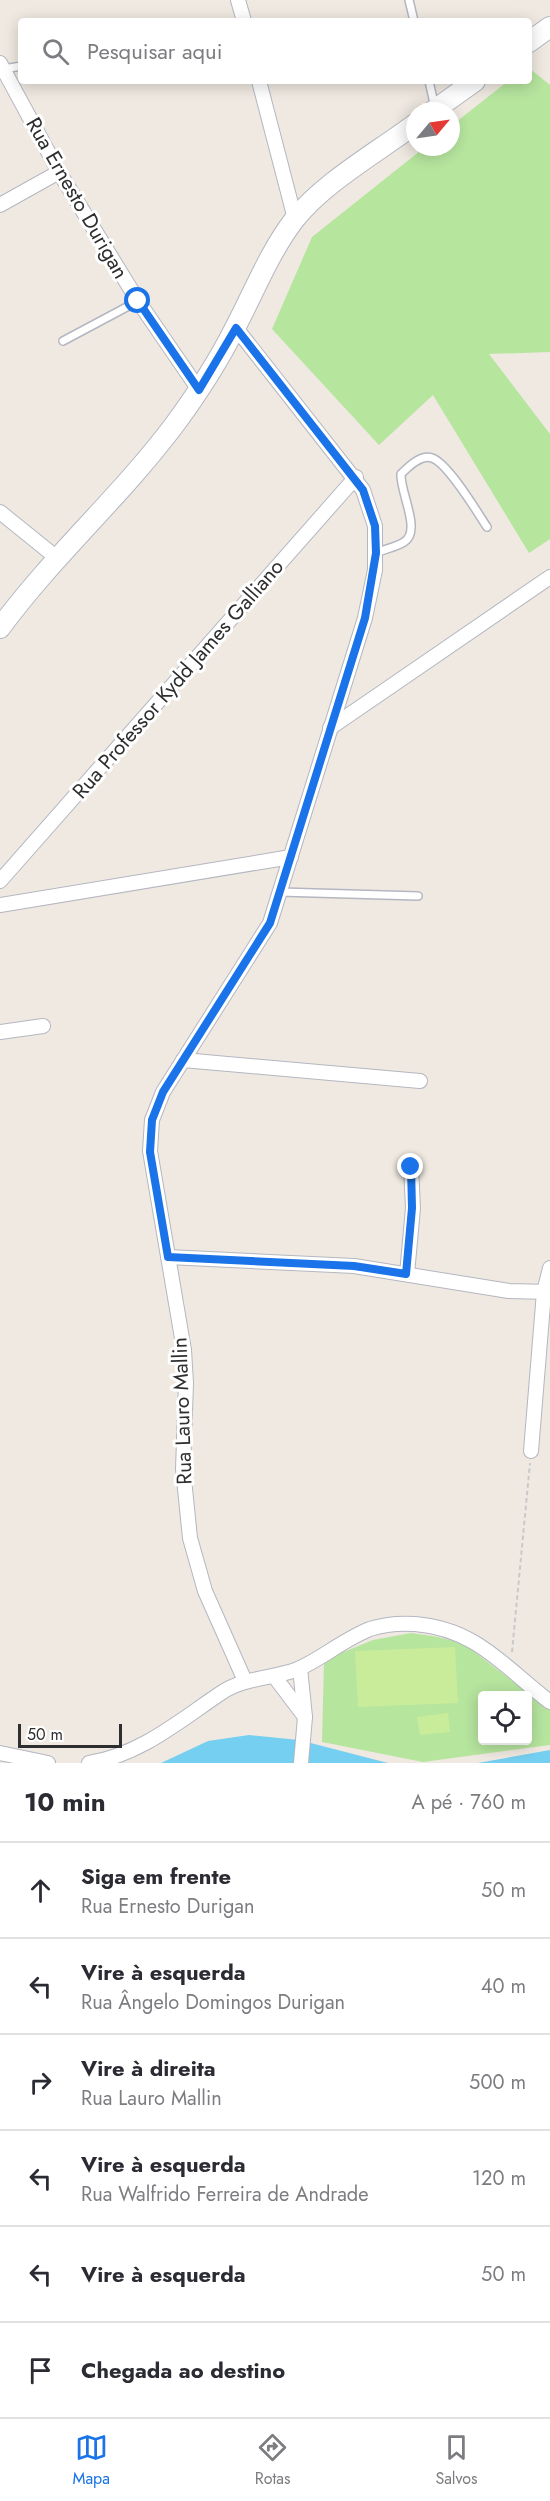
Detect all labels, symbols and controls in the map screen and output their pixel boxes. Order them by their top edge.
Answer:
search box [18,18,532,84]
icon: search [39,35,72,68]
text: Pesquisar aqui [87,35,222,67]
north arrow [406,102,460,156]
street label: Rua Ernesto Durigan [18,112,136,284]
route start [124,287,150,313]
street label: Rua Professor Kydd James Galliano [65,553,291,805]
route end [397,1153,423,1179]
street label: Rua Lauro Mallin [164,1337,200,1485]
map controls [478,1691,532,1745]
button: locate [478,1691,532,1745]
scale bar [18,1721,122,1748]
text: 50 m [27,1723,63,1746]
text: 10 min [24,1783,106,1821]
text: A pé · 760 m [411,1788,526,1817]
text: Siga em frente [81,1860,231,1892]
icon: ahead [24,1874,57,1907]
text: 50 m [481,1876,526,1905]
text: Rua Ernesto Durigan [81,1892,254,1921]
text: Vire à esquerda [81,1956,246,1988]
icon: left [24,1970,57,2003]
text: 40 m [481,1972,526,2001]
text: Rua Ângelo Domingos Durigan [81,1988,345,2017]
text: Vire à direita [81,2052,216,2084]
icon: right [24,2066,57,2099]
text: 500 m [469,2068,526,2097]
text: Rua Lauro Mallin [81,2084,222,2113]
text: Vire à esquerda [81,2148,246,2180]
icon: left [24,2162,57,2195]
text: 120 m [472,2164,526,2193]
text: Rua Walfrido Ferreira de Andrade [81,2180,369,2209]
icon: left [24,2258,57,2291]
text: Vire à esquerda [81,2258,246,2290]
text: 50 m [481,2260,526,2289]
icon: arrive [24,2354,57,2387]
text: Chegada ao destino [81,2354,285,2386]
tab: Mapa [72,2431,110,2490]
tab: Rotas [255,2431,291,2490]
tab: Salvos [435,2431,478,2490]

